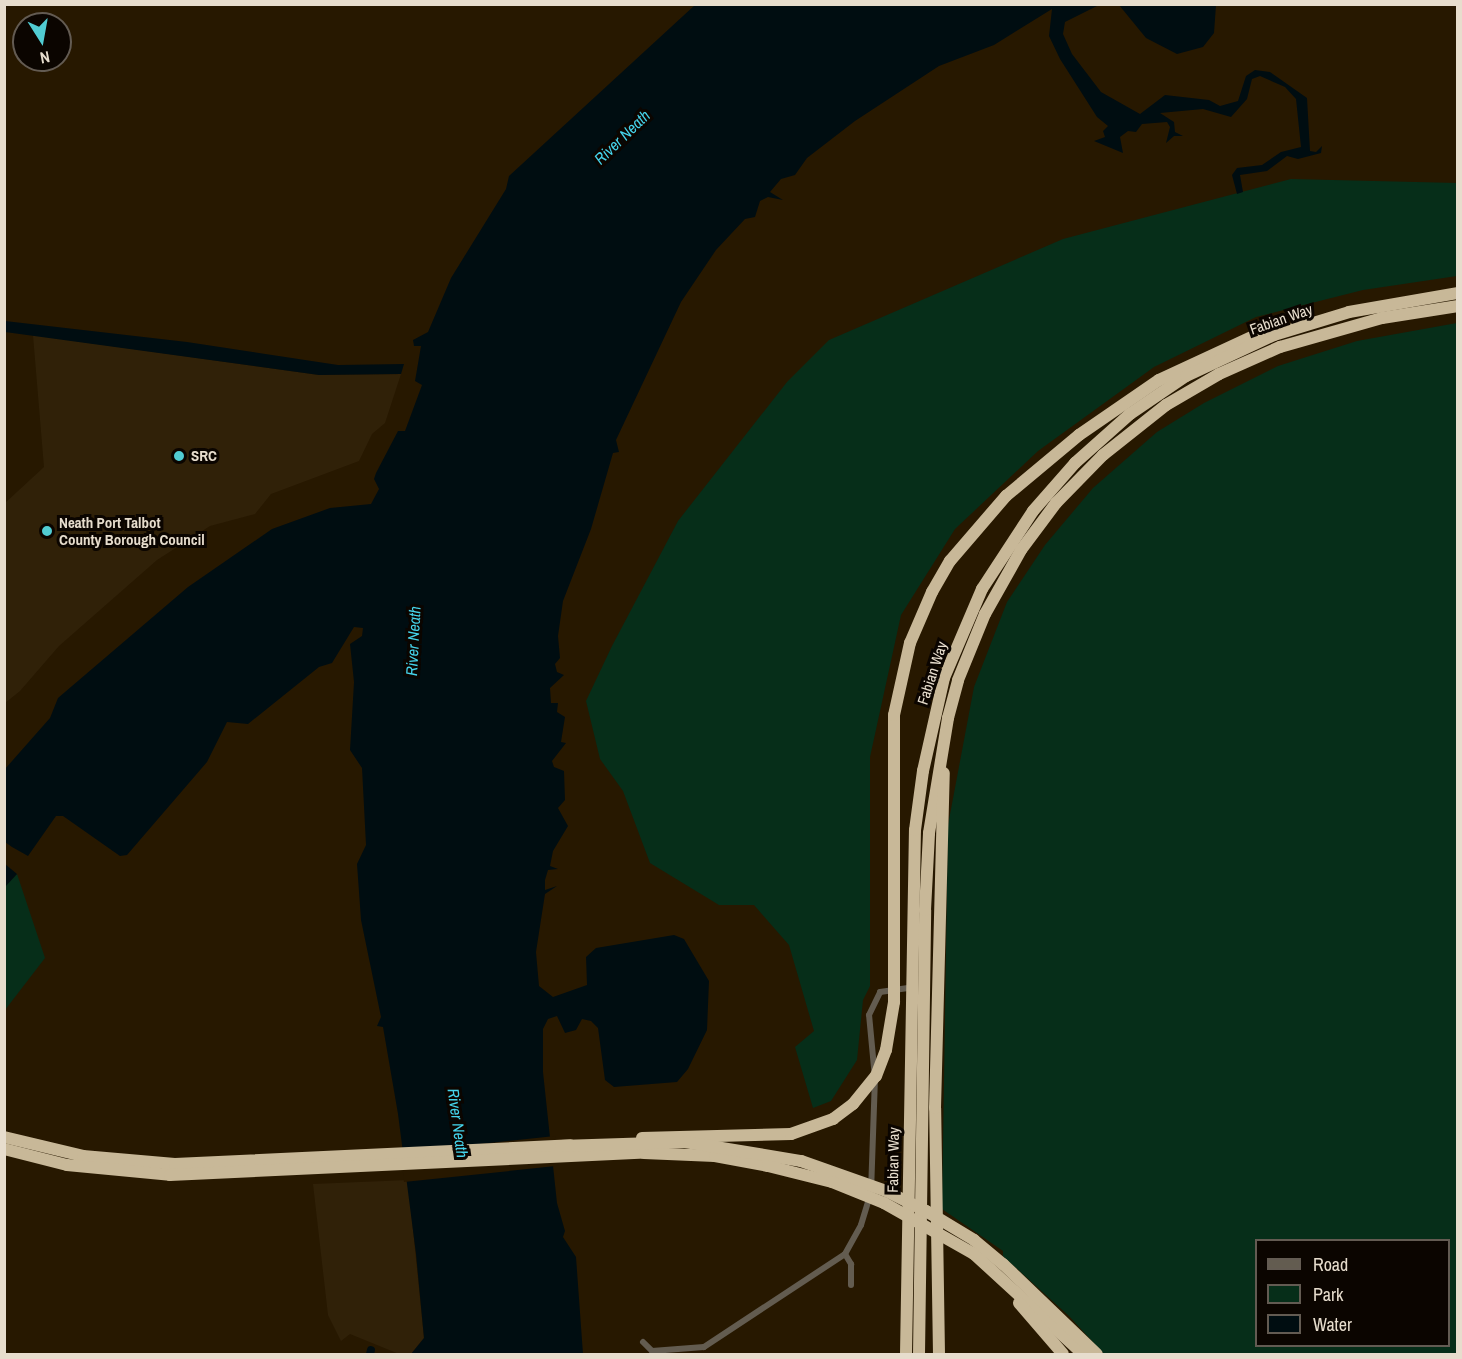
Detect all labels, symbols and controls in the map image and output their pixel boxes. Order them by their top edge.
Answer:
north arrow [12,12,72,72]
text: N [38,46,52,69]
water label: River Neath [590,106,654,168]
street label: Fabian Way [1247,300,1315,338]
place label: SRC [191,447,217,465]
marker: SRC [172,449,186,463]
place label: Neath Port Talbot County Borough Council [59,513,205,548]
marker: Neath Port Talbot County Borough Council [40,524,54,538]
water label: River Neath [402,606,424,676]
street label: Fabian Way [913,639,951,707]
water label: River Neath [444,1087,472,1159]
street label: Fabian Way [883,1127,903,1193]
legend [1255,1239,1450,1347]
text: Road [1313,1252,1348,1277]
text: Park [1313,1282,1343,1307]
text: Water [1313,1312,1352,1337]

